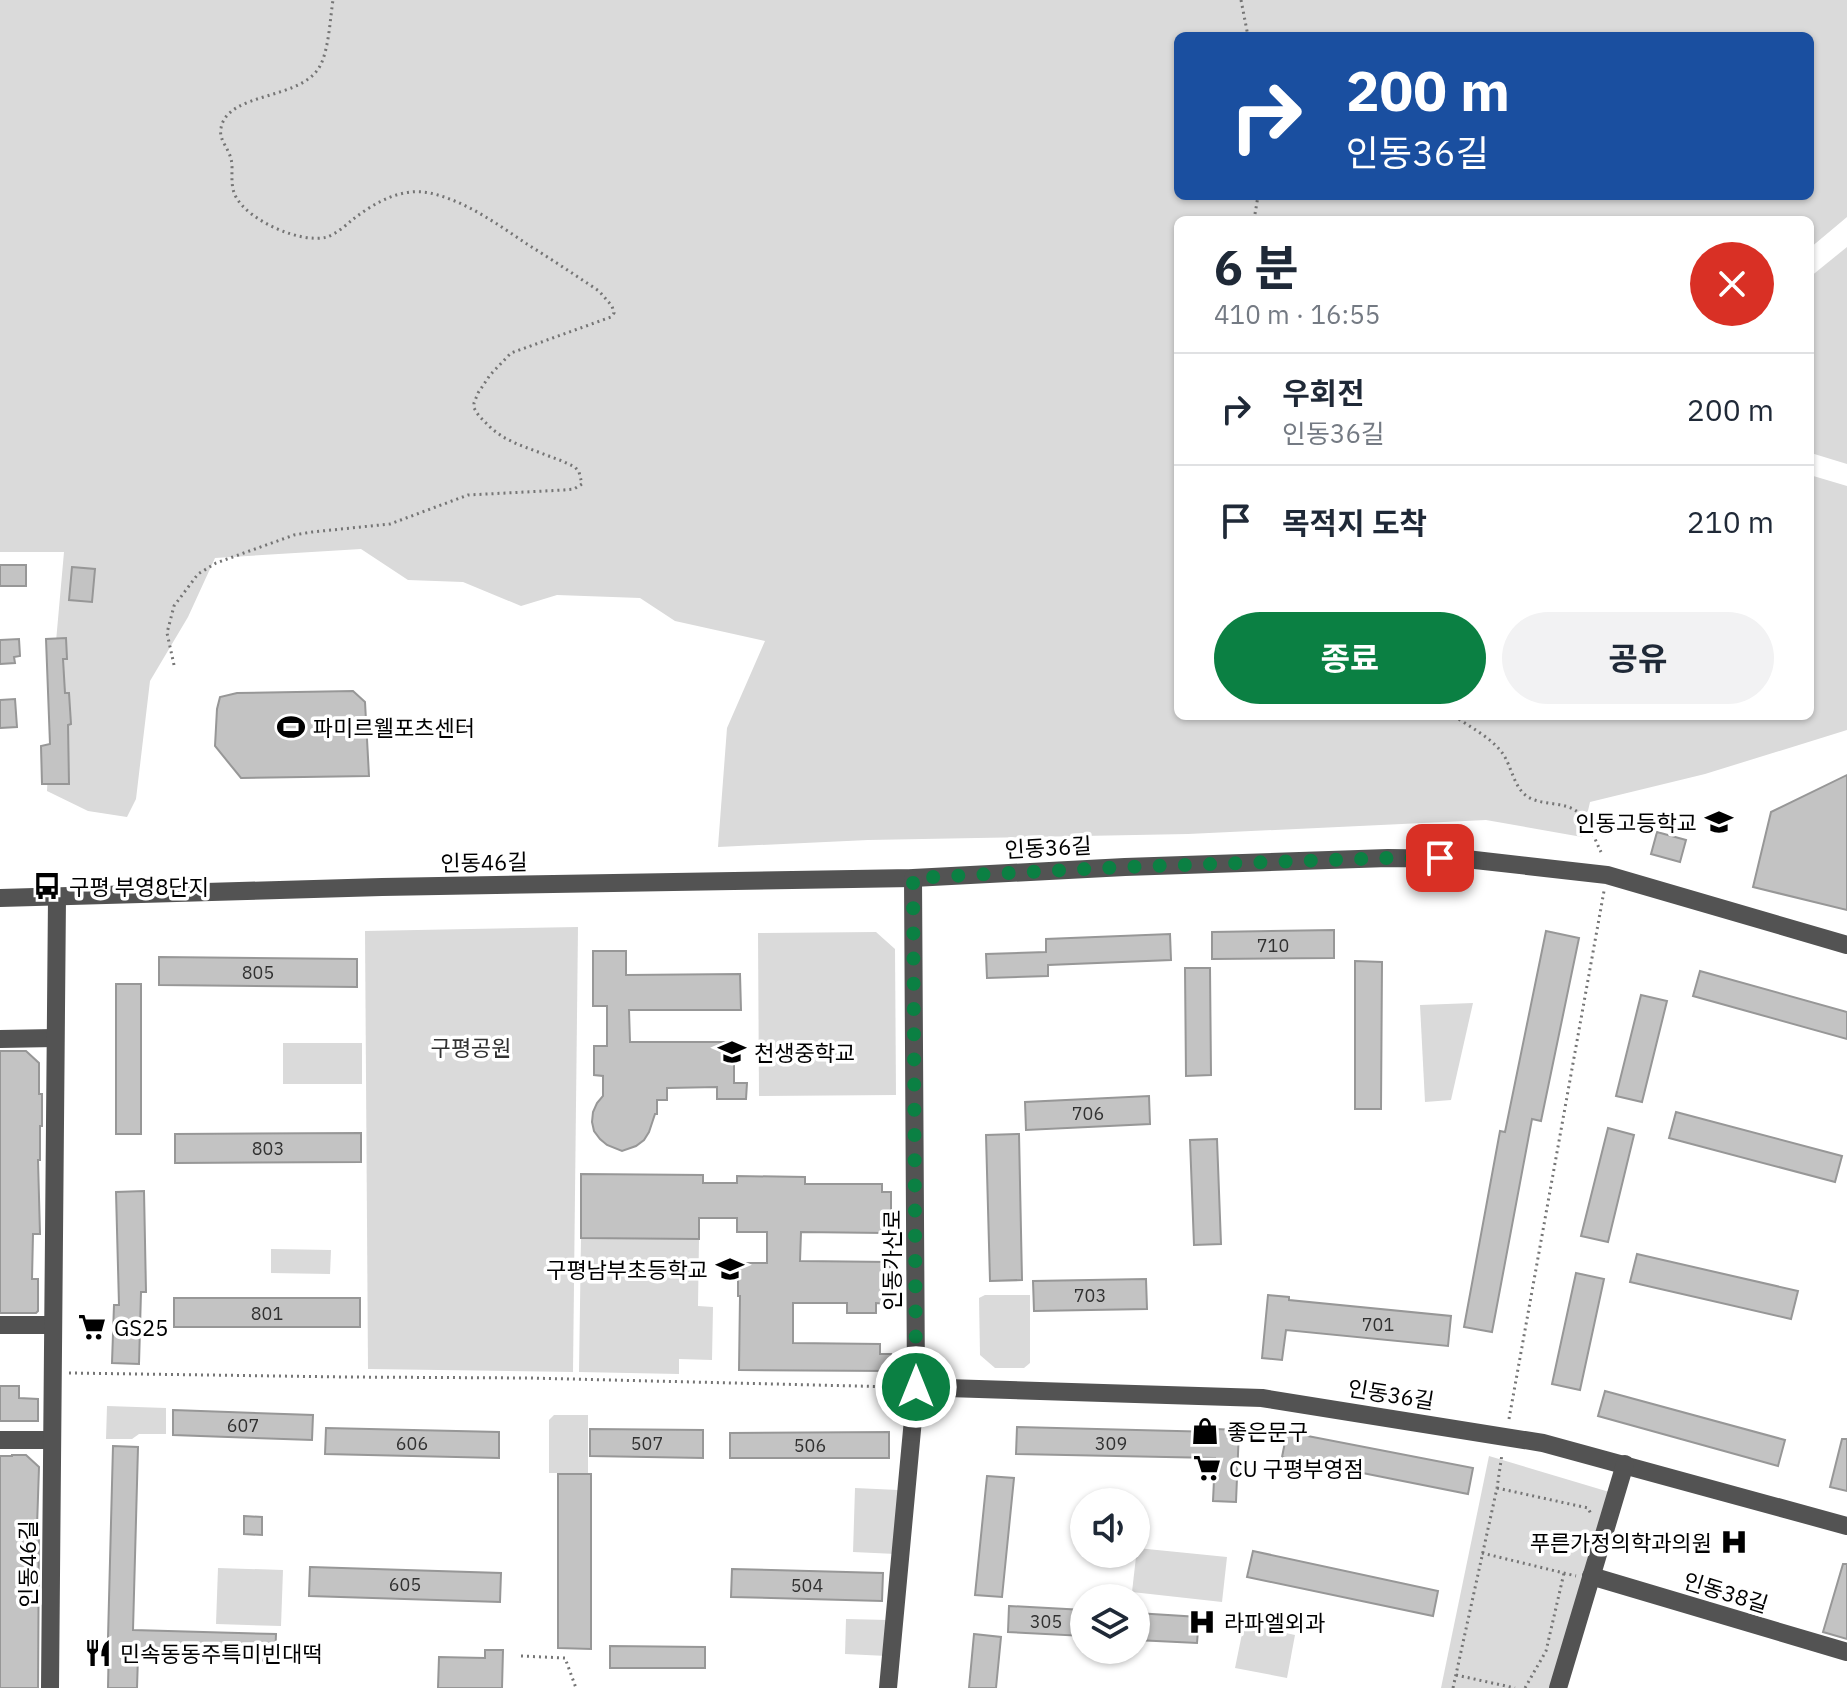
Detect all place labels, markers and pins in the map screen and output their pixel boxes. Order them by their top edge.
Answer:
sports icon: 파미르웰포츠센터 [276,712,306,742]
place label: 파미르웰포츠센터 [313,713,475,742]
school or university icon: 인동고등학교 [1704,807,1734,837]
place label: 인동고등학교 [1576,808,1697,837]
pin [1406,824,1474,892]
bus stop icon: 구평 부영8단지 [32,871,62,901]
place label: 구평 부영8단지 [69,872,209,901]
school or university icon: 천생중학교 [717,1037,747,1067]
place label: 천생중학교 [754,1038,855,1067]
school or university icon: 구평남부초등학교 [715,1254,745,1284]
place label: 구평남부초등학교 [546,1255,708,1284]
supermarket icon: GS25 [77,1312,107,1342]
place label: GS25 [114,1313,168,1342]
shop icon: 좋은문구 [1190,1416,1220,1446]
place label: 좋은문구 [1227,1417,1308,1446]
supermarket icon: CU 구평부영점 [1192,1453,1222,1483]
place label: CU 구평부영점 [1229,1454,1364,1483]
hospital icon: 푸른가정의학과의원 [1719,1527,1749,1557]
place label: 푸른가정의학과의원 [1530,1528,1712,1557]
hospital icon: 라파엘외과 [1187,1607,1217,1637]
place label: 라파엘외과 [1224,1608,1325,1637]
restaurant icon: 민속동동주특미빈대떡 [83,1638,113,1668]
place label: 민속동동주특미빈대떡 [120,1639,322,1668]

